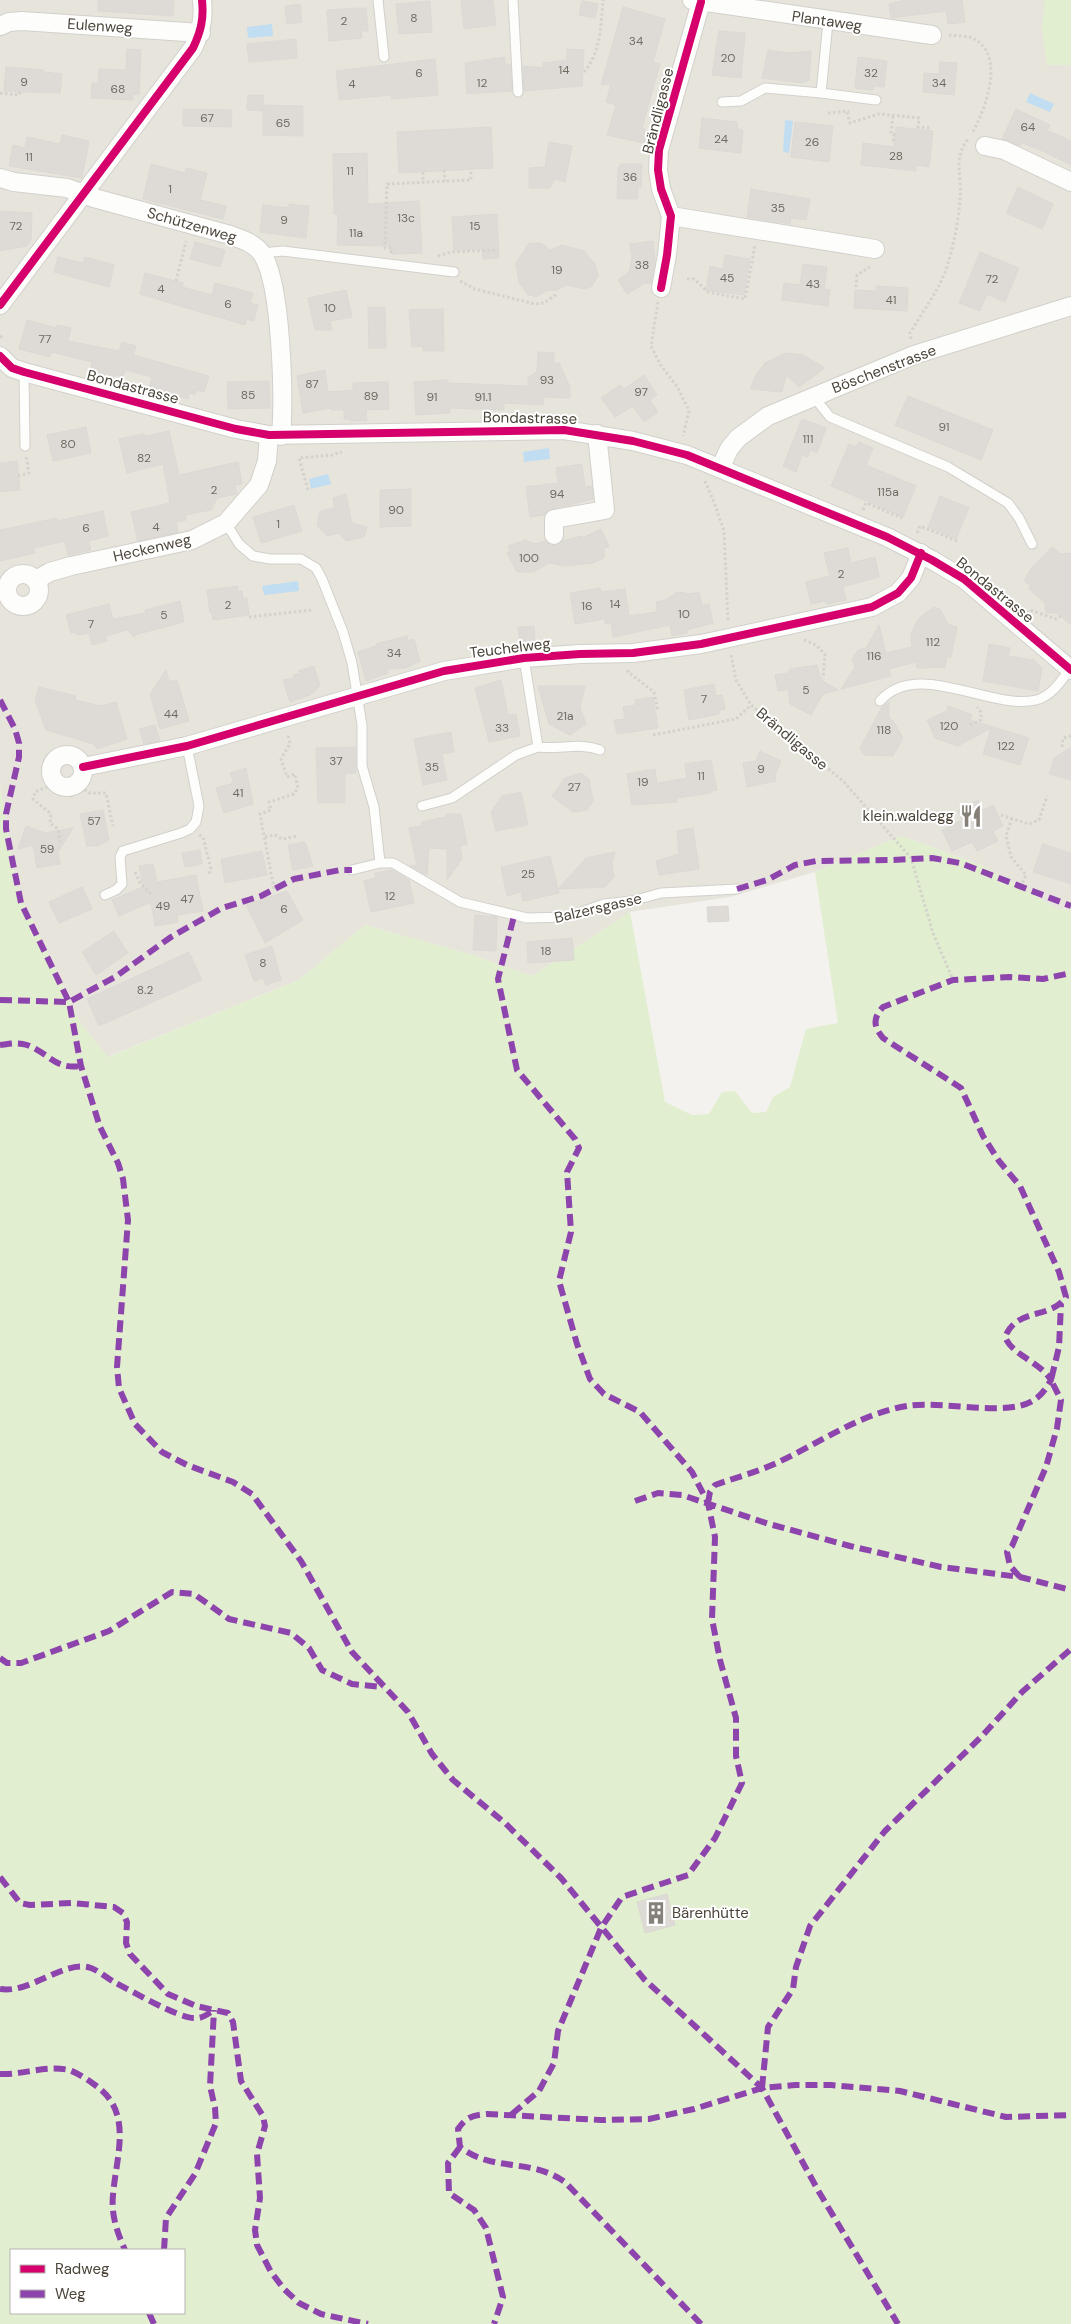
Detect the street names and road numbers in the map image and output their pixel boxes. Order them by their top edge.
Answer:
street label: Plantaweg [791,6,863,36]
street label: Eulenweg [67,14,133,38]
street label: Brändligasse [638,66,678,156]
street label: Schützenweg [145,203,239,247]
street label: Böschenstrasse [829,340,939,398]
street label: Bondastrasse [85,365,181,409]
street label: Bondastrasse [483,407,577,429]
street label: Heckenweg [111,529,193,567]
street label: Bondastrasse [952,552,1038,628]
street label: Teuchelweg [468,633,552,663]
street label: Brändligasse [752,703,832,775]
street label: Balzersgasse [552,888,644,928]

